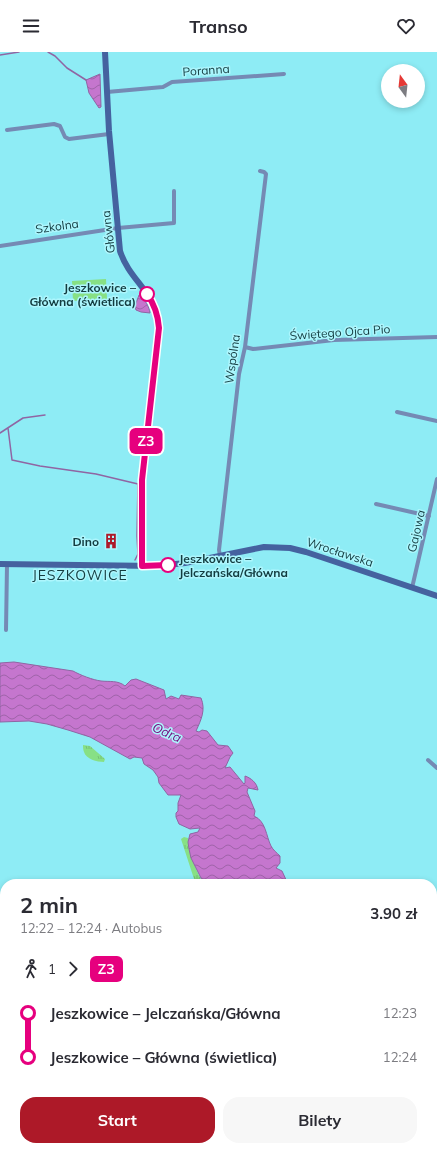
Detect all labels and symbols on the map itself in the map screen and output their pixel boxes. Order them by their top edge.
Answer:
street label: Poranna [182,61,230,79]
north arrow [381,64,425,108]
street label: Główna [98,210,118,254]
street label: Szkolna [34,216,80,236]
place label: Jeszkowice – Główna (świetlica) [29,280,137,309]
marker: Jeszkowice – Główna (świetlica) [139,286,155,302]
street label: Świętego Ojca Pio [289,321,391,343]
street label: Wspólna [221,333,243,385]
line badge: Z3 [128,428,164,454]
street label: Gajowa [404,508,428,554]
building icon: Dino [102,532,120,550]
place label: Dino [72,534,99,549]
street label: Wrocławska [305,534,375,570]
place label: Jeszkowice – Jelczańska/Główna [179,551,288,580]
marker: Jeszkowice – Jelczańska/Główna [160,557,176,573]
district label: JESZKOWICE [32,566,128,584]
water label: Odra [150,719,184,746]

